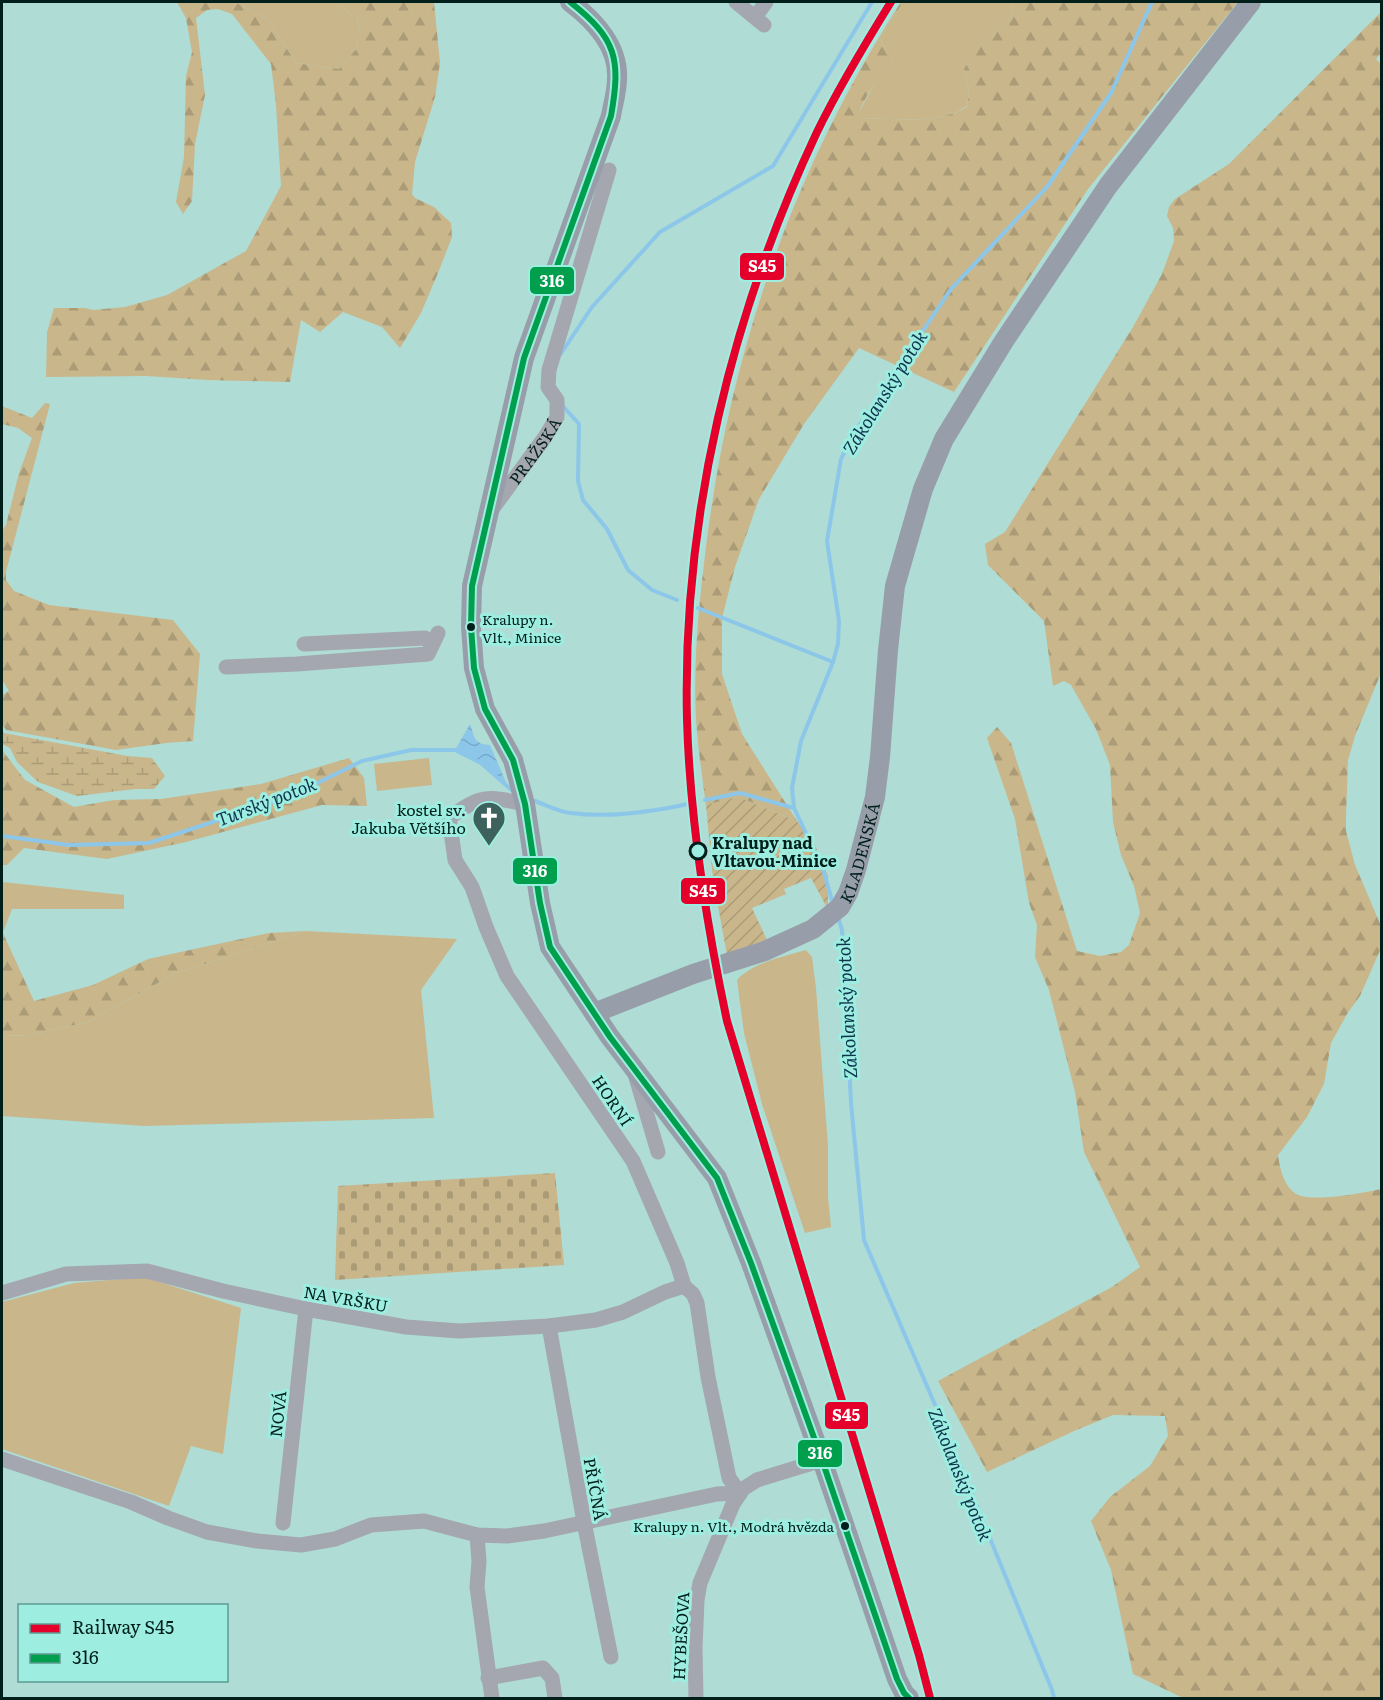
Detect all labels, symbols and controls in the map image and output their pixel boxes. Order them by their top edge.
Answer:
line badge: S45 [739,252,785,281]
text: S45 [748,253,776,277]
line badge: 316 [529,266,575,295]
text: 316 [540,268,564,292]
water label: Zákolanský potok [835,325,933,459]
street label: PRAŽSKÁ [503,412,566,489]
place label: Kralupy n. Vlt., Minice [482,609,561,647]
marker: Kralupy n. Vlt., Minice [465,621,477,633]
water label: Turský potok [212,769,320,832]
place label: kostel sv. Jakuba Většího [351,797,466,839]
street label: KLADENSKÁ [833,799,885,907]
church icon: kostel sv. Jakuba Většího [471,800,507,847]
place label: Kralupy nad Vltavou-Minice [712,830,837,872]
marker: Kralupy nad Vltavou-Minice [689,842,707,860]
line badge: 316 [512,857,558,885]
text: 316 [523,858,547,882]
line badge: S45 [680,877,726,905]
text: S45 [689,878,717,902]
water label: Zákolanský potok [829,936,863,1080]
street label: HORNÍ [587,1070,639,1130]
street label: NA VRŠKU [302,1279,390,1317]
street label: NOVÁ [263,1389,291,1438]
line badge: S45 [824,1401,869,1430]
text: S45 [832,1402,860,1426]
water label: Zákolanský potok [922,1403,1000,1545]
line badge: 316 [797,1439,843,1468]
text: 316 [808,1440,832,1464]
street label: PŘÍČNÁ [579,1456,613,1522]
place label: Kralupy n. Vlt., Modrá hvězda [633,1516,834,1536]
marker: Kralupy n. Vlt., Modrá hvězda [839,1520,851,1532]
street label: HYBEŠOVA [666,1591,694,1681]
legend [18,1604,228,1682]
text: Railway S45 [72,1613,174,1640]
text: 316 [72,1643,99,1670]

